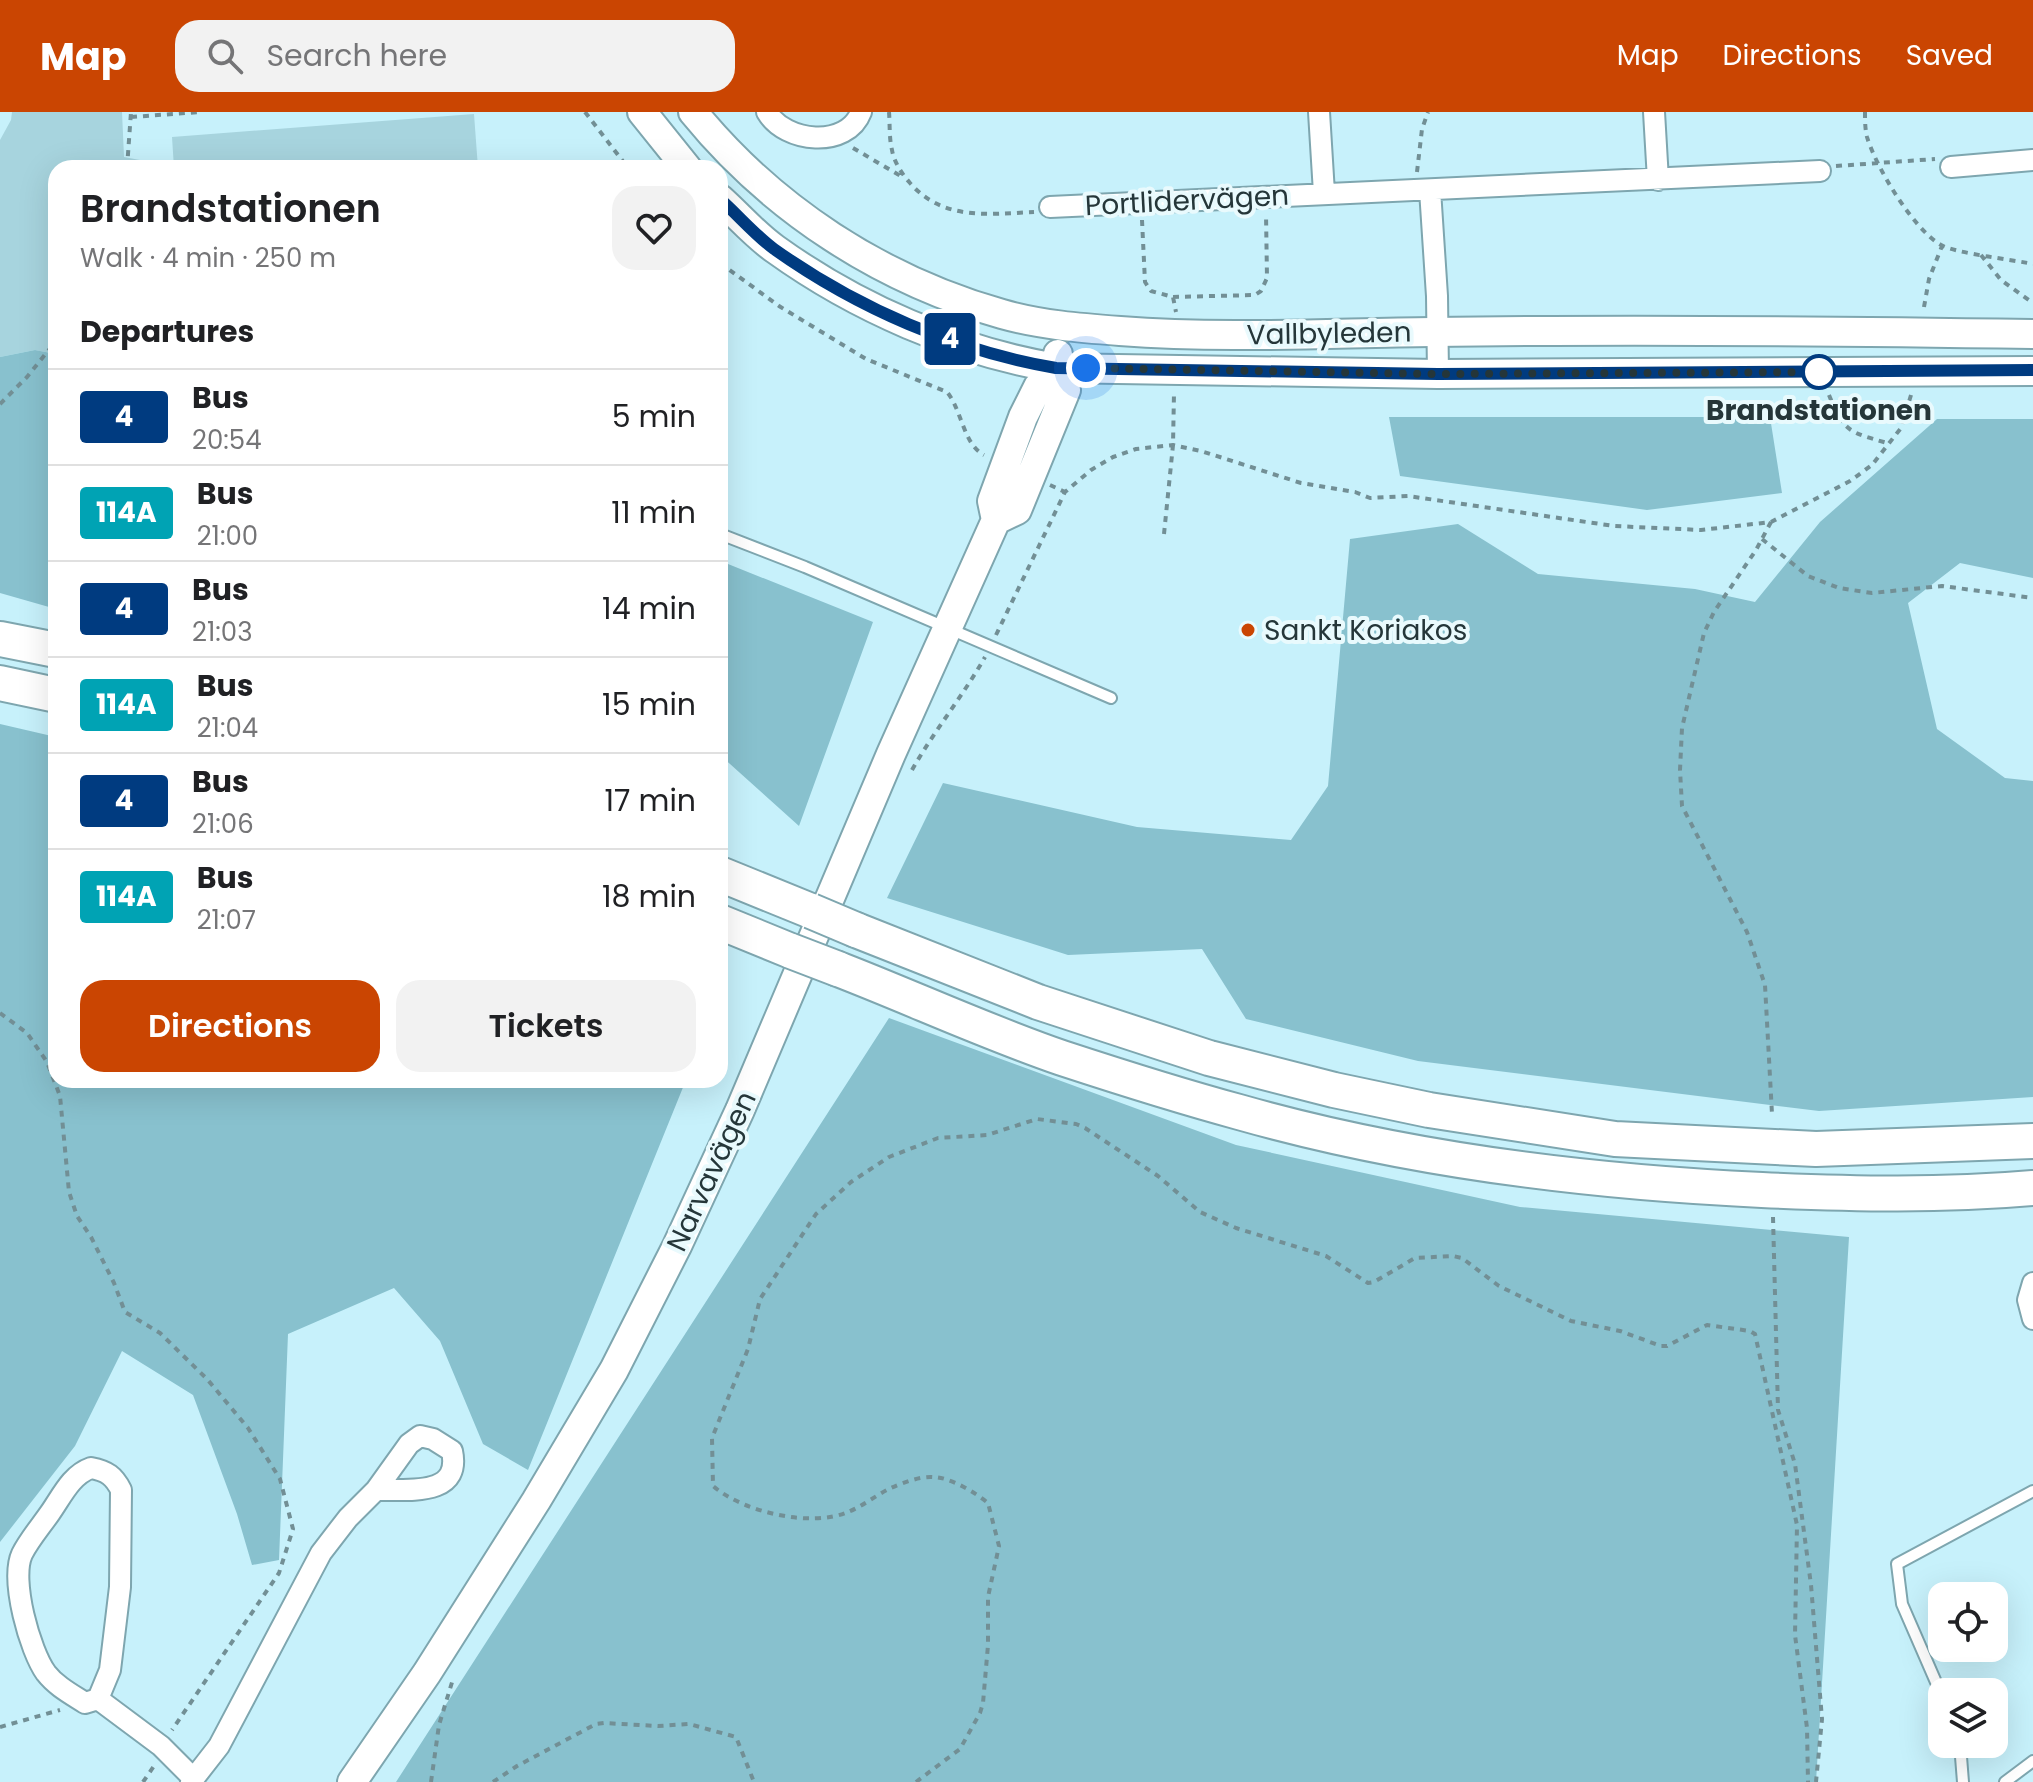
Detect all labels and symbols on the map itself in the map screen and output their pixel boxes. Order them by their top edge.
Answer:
street label: Portlidervägen [1084,176,1290,225]
line badge: 4 [924,313,976,365]
street label: Vallbyleden [1246,313,1412,354]
your location [1066,348,1106,388]
marker: Brandstationen [1802,355,1836,389]
place label: Brandstationen [1706,391,1932,430]
place label: Sankt Koriakos [1264,611,1467,650]
marker: Sankt Koriakos [1239,621,1257,639]
street label: Narvavägen [657,1085,766,1258]

